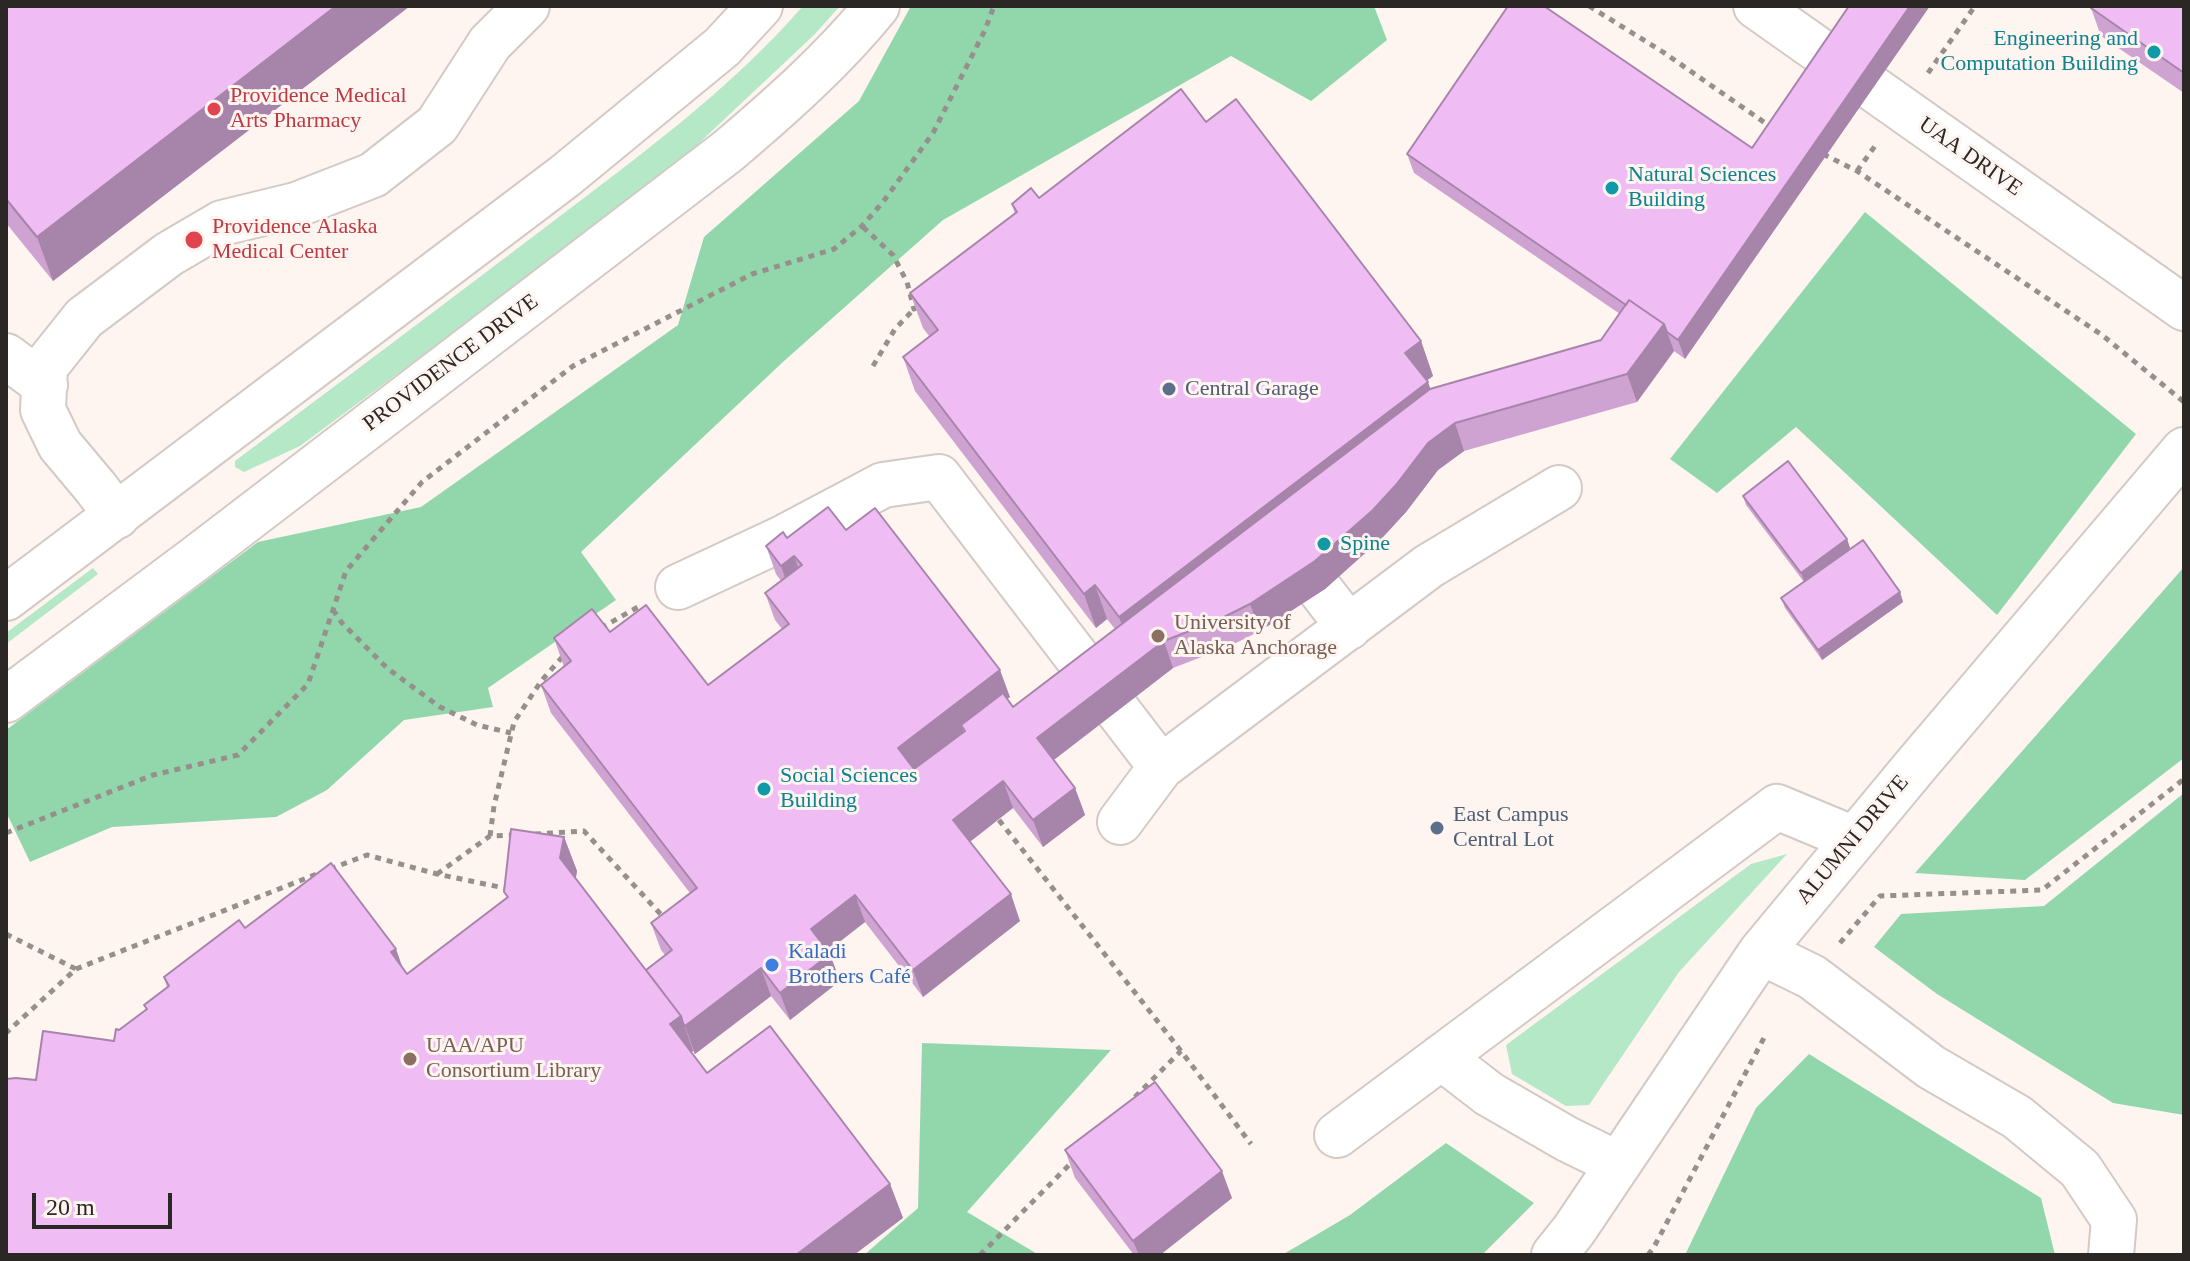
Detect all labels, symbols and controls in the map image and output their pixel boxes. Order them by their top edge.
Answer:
place label: Engineering and Computation Building [1941,26,2138,78]
marker: Engineering and Computation Building [2145,43,2163,61]
place label: Providence Medical Arts Pharmacy [230,83,407,134]
marker: Providence Medical Arts Pharmacy [205,100,223,118]
street label: UAA DRIVE [1913,112,2027,202]
place label: Natural Sciences Building [1628,162,1776,214]
marker: Natural Sciences Building [1603,179,1621,197]
place label: Providence Alaska Medical Center [212,214,378,266]
marker: Providence Alaska Medical Center [183,229,205,251]
street label: PROVIDENCE DRIVE [358,289,544,437]
place label: Central Garage [1185,376,1319,402]
marker: Central Garage [1160,380,1178,398]
place label: Spine [1340,531,1390,557]
marker: Spine [1315,535,1333,553]
place label: University of Alaska Anchorage [1174,610,1337,662]
marker: University of Alaska Anchorage [1149,627,1167,645]
place label: Social Sciences Building [780,763,917,814]
street label: ALUMNI DRIVE [1791,770,1915,910]
marker: Social Sciences Building [755,780,773,798]
place label: East Campus Central Lot [1453,802,1568,854]
marker: East Campus Central Lot [1428,819,1446,837]
place label: Kaladi Brothers Café [788,939,911,990]
marker: Kaladi Brothers Café [763,956,781,974]
place label: UAA/APU Consortium Library [426,1033,601,1084]
marker: UAA/APU Consortium Library [401,1050,419,1068]
scale bar [36,1177,176,1227]
text: 20 m [46,1194,95,1220]

